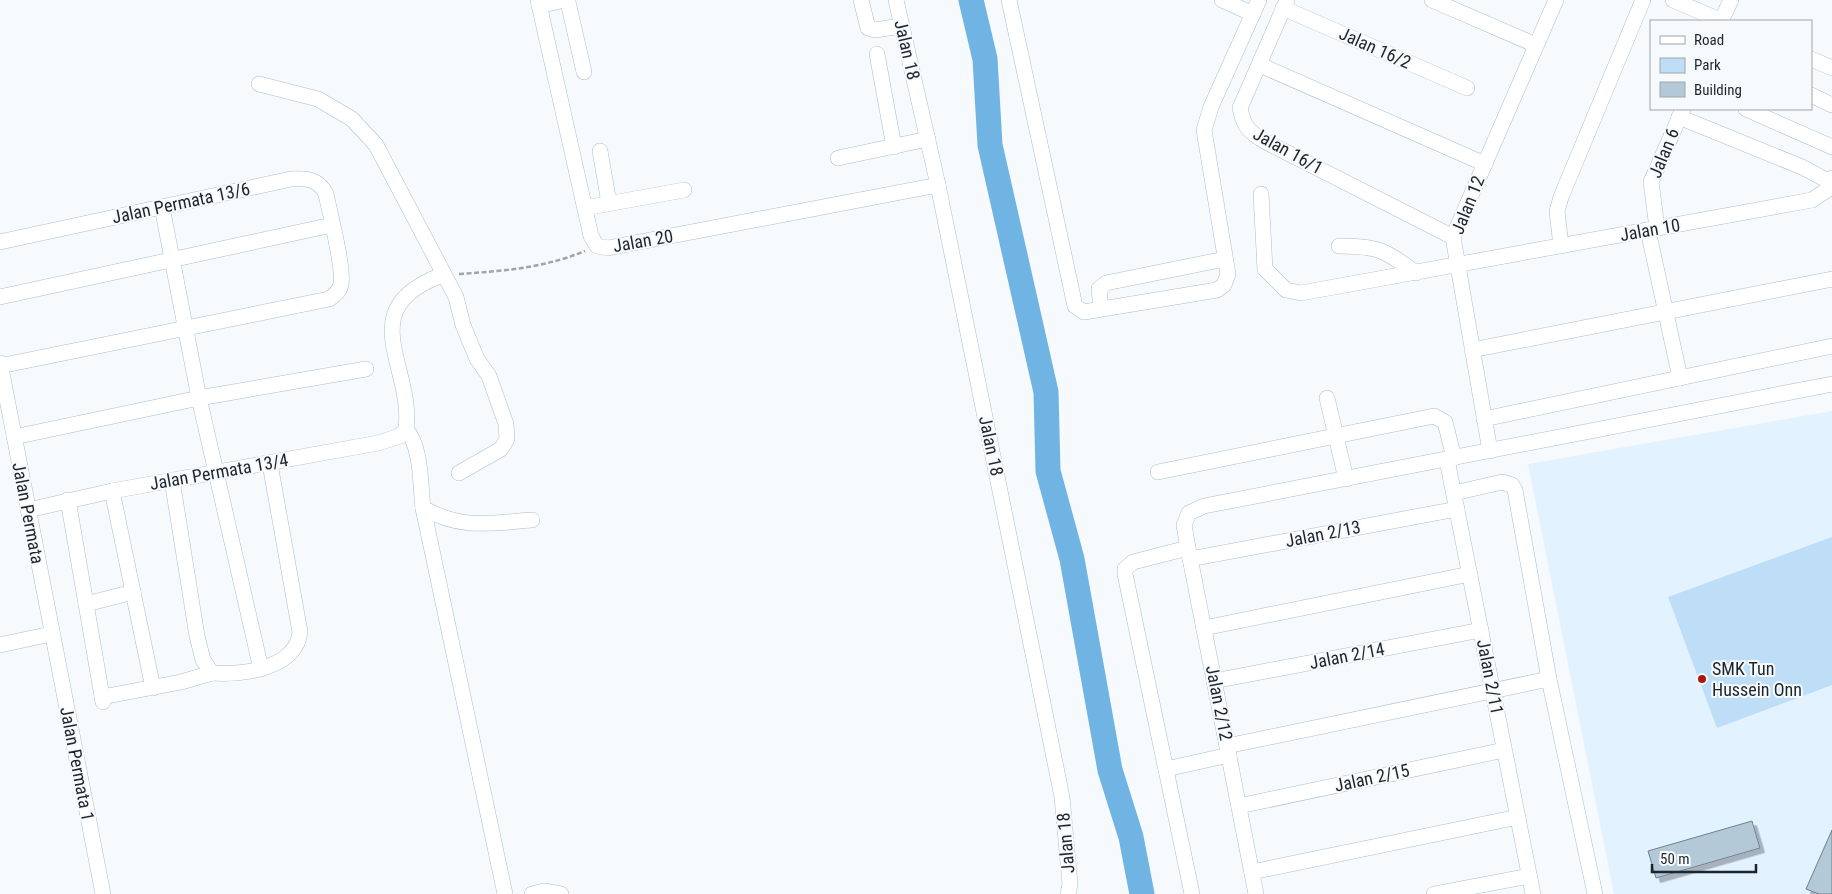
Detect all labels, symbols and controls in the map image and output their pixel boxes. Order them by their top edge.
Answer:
street label: Jalan 18 [890,18,925,82]
legend [1650,20,1812,110]
street label: Jalan 16/2 [1336,22,1414,73]
text: Road [1694,31,1724,49]
text: Park [1694,56,1721,74]
text: Building [1694,81,1742,99]
street label: Jalan 16/1 [1250,123,1327,178]
street label: Jalan 6 [1644,125,1683,181]
street label: Jalan 12 [1446,173,1489,237]
street label: Jalan Permata 13/6 [110,178,252,227]
street label: Jalan 10 [1618,214,1682,245]
street label: Jalan 20 [611,225,675,256]
street label: Jalan 18 [975,414,1008,478]
street label: Jalan Permata 13/4 [148,449,290,494]
street label: Jalan Permata [8,460,49,565]
street label: Jalan 2/13 [1283,516,1362,551]
street label: Jalan 2/11 [1473,637,1508,716]
street label: Jalan 2/14 [1307,638,1386,673]
place label: SMK Tun Hussein Onn [1712,658,1802,700]
street label: Jalan 2/12 [1202,663,1237,742]
marker: SMK Tun Hussein Onn [1696,673,1708,685]
street label: Jalan Permata 1 [56,705,99,823]
street label: Jalan 2/15 [1332,759,1411,796]
street label: Jalan 18 [1052,812,1079,874]
scale bar [1652,842,1756,874]
text: 50 m [1660,850,1690,868]

